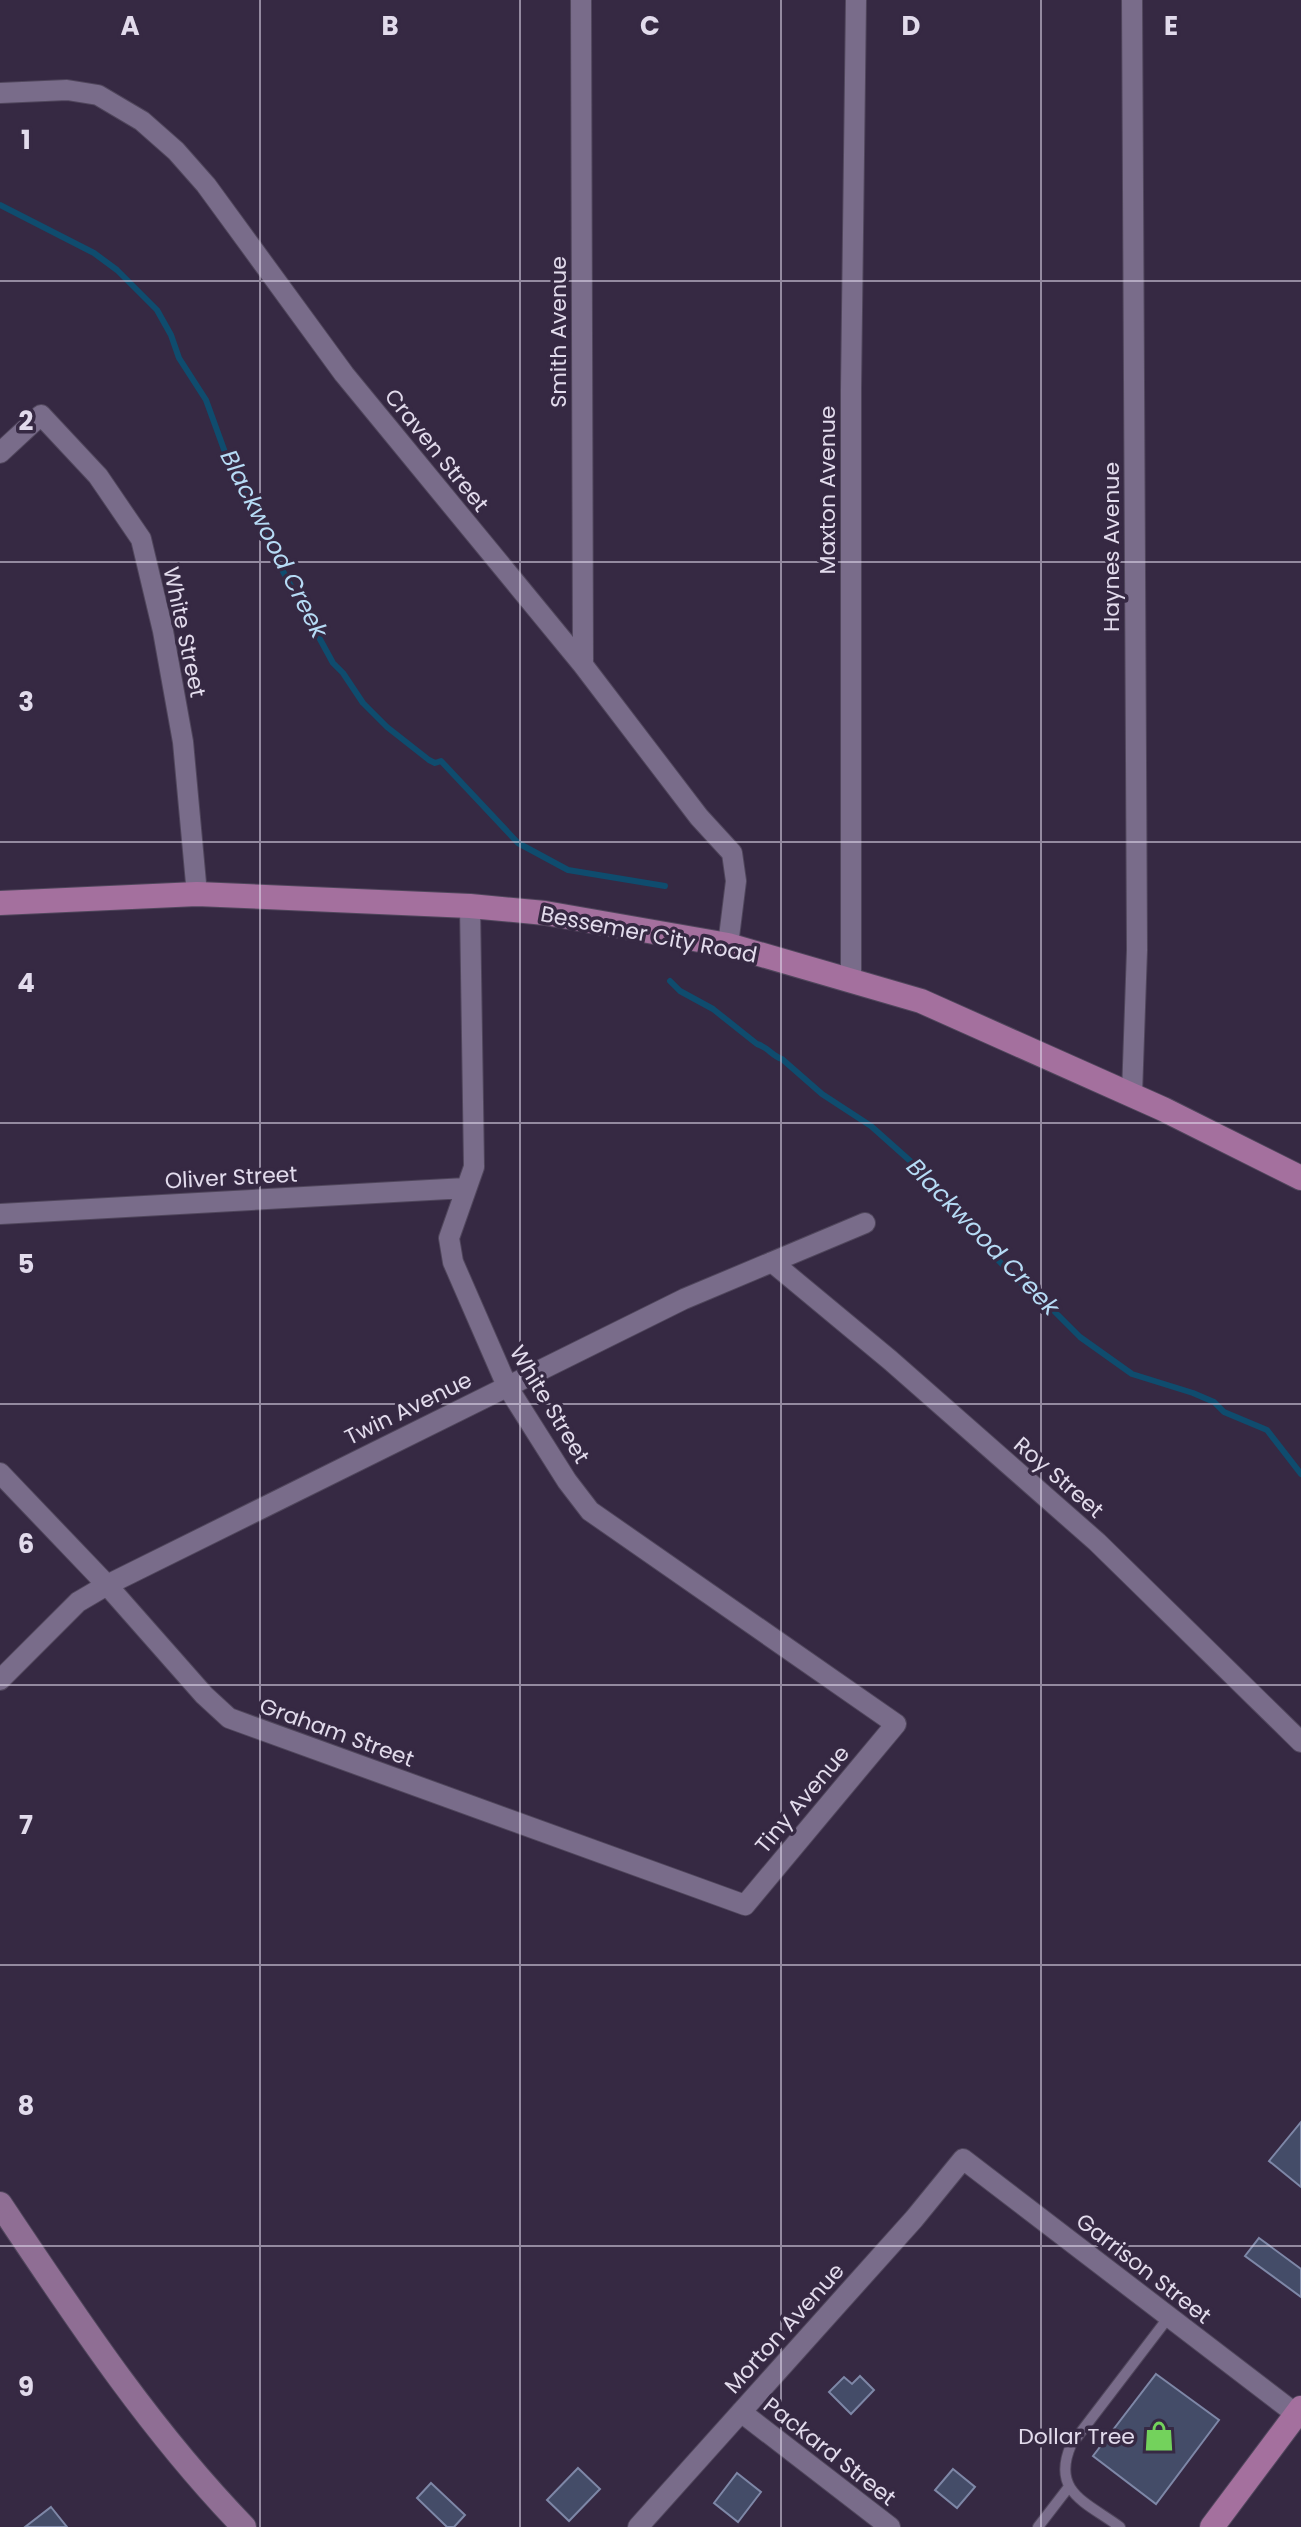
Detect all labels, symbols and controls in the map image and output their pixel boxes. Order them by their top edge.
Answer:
text: A [120,8,140,44]
text: B [381,8,399,44]
text: C [640,8,660,44]
text: D [902,8,921,44]
text: E [1164,8,1178,44]
text: 1 [21,122,31,158]
street label: Smith Avenue [543,256,574,408]
street label: Craven Street [377,382,496,519]
text: 2 [19,403,34,439]
street label: Maxton Avenue [812,405,843,575]
water label: Blackwood Creek [213,444,337,645]
street label: Haynes Avenue [1096,462,1127,632]
street label: White Street [156,564,213,700]
text: 3 [18,684,34,720]
street label: Bessemer City Road [538,898,760,971]
text: 4 [17,965,35,1001]
water label: Blackwood Creek [900,1151,1068,1324]
street label: Oliver Street [164,1159,298,1196]
text: 5 [18,1246,34,1282]
street label: White Street [502,1339,597,1469]
street label: Twin Avenue [339,1364,477,1453]
street label: Roy Street [1007,1430,1110,1525]
text: 6 [18,1526,34,1562]
street label: Graham Street [255,1690,418,1775]
street label: Tiny Avenue [748,1739,857,1860]
text: 7 [19,1807,33,1843]
text: 8 [18,2088,34,2124]
street label: Garrison Street [1070,2206,1218,2331]
street label: Morton Avenue [717,2256,851,2400]
text: 9 [18,2369,34,2405]
street label: Packard Street [757,2390,902,2513]
shop icon: Dollar Tree [1142,2419,1176,2453]
place label: Dollar Tree [1018,2421,1135,2452]

